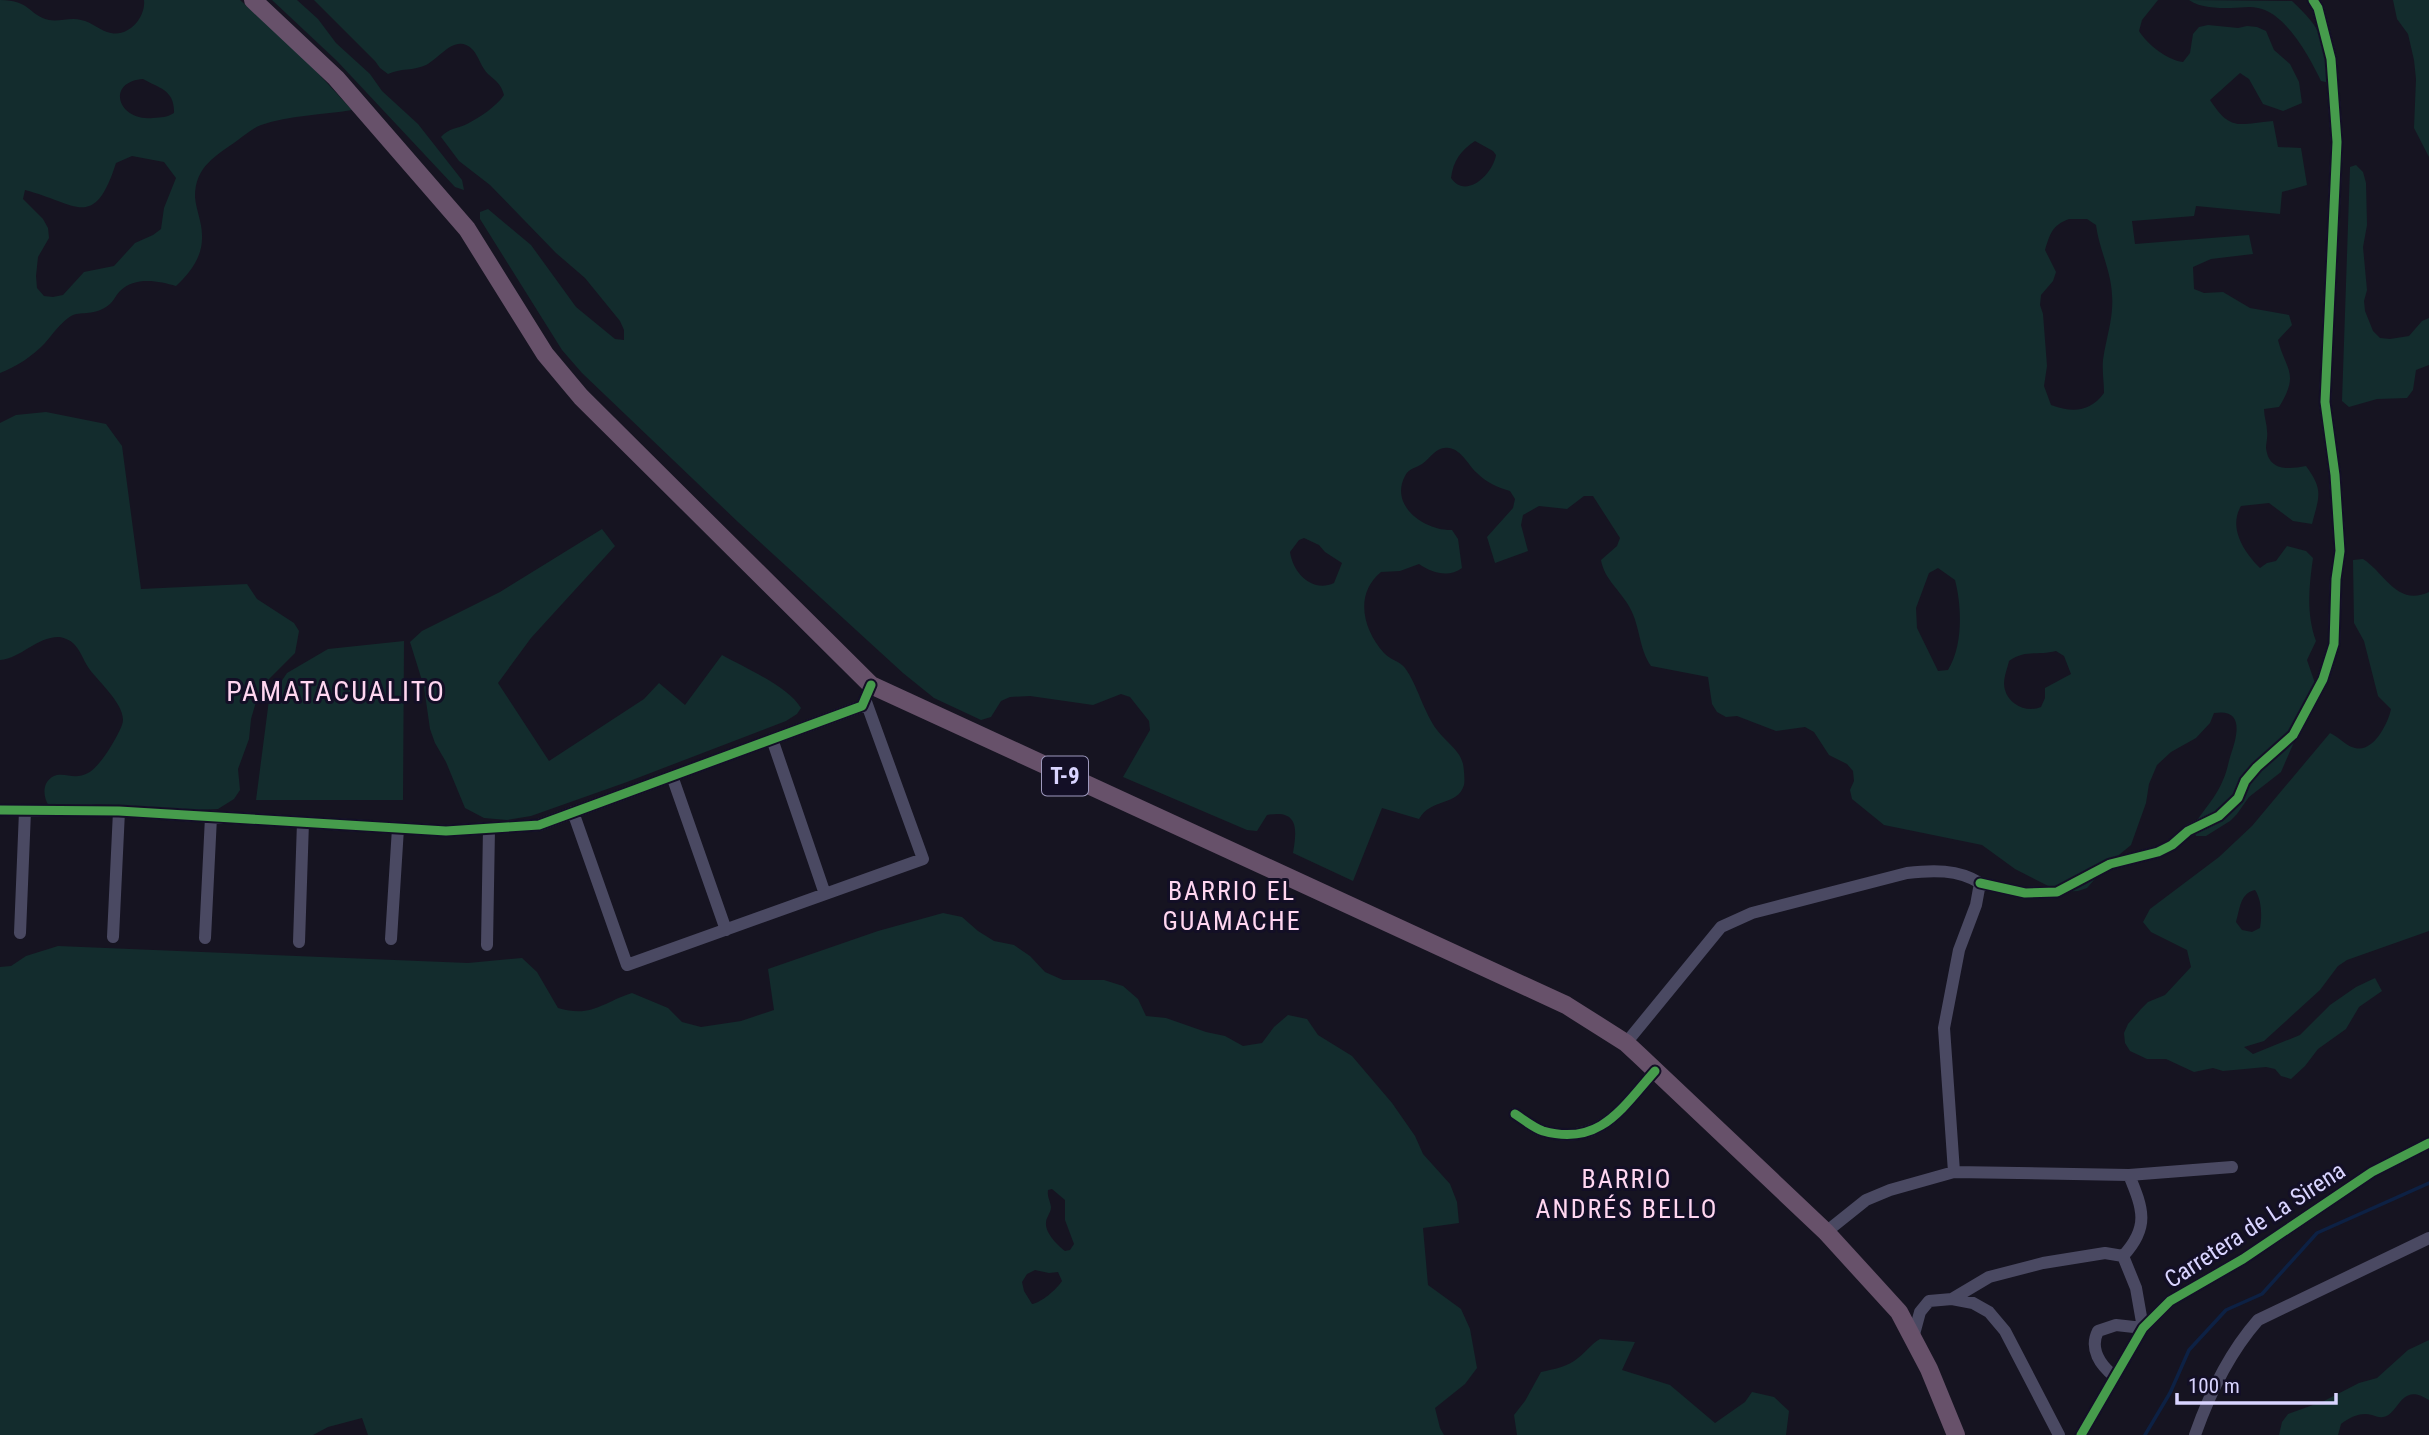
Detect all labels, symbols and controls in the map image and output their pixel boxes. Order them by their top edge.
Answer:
district label: PAMATACUALITO [226,675,446,708]
road number: T-9 [1042,756,1088,796]
district label: BARRIO EL GUAMACHE [1162,876,1302,936]
street label: Carretera de La Sirena [2160,1156,2350,1294]
district label: BARRIO ANDRÉS BELLO [1536,1164,1718,1224]
scale bar [2177,1362,2336,1406]
text: 100 m [2188,1374,2240,1398]

